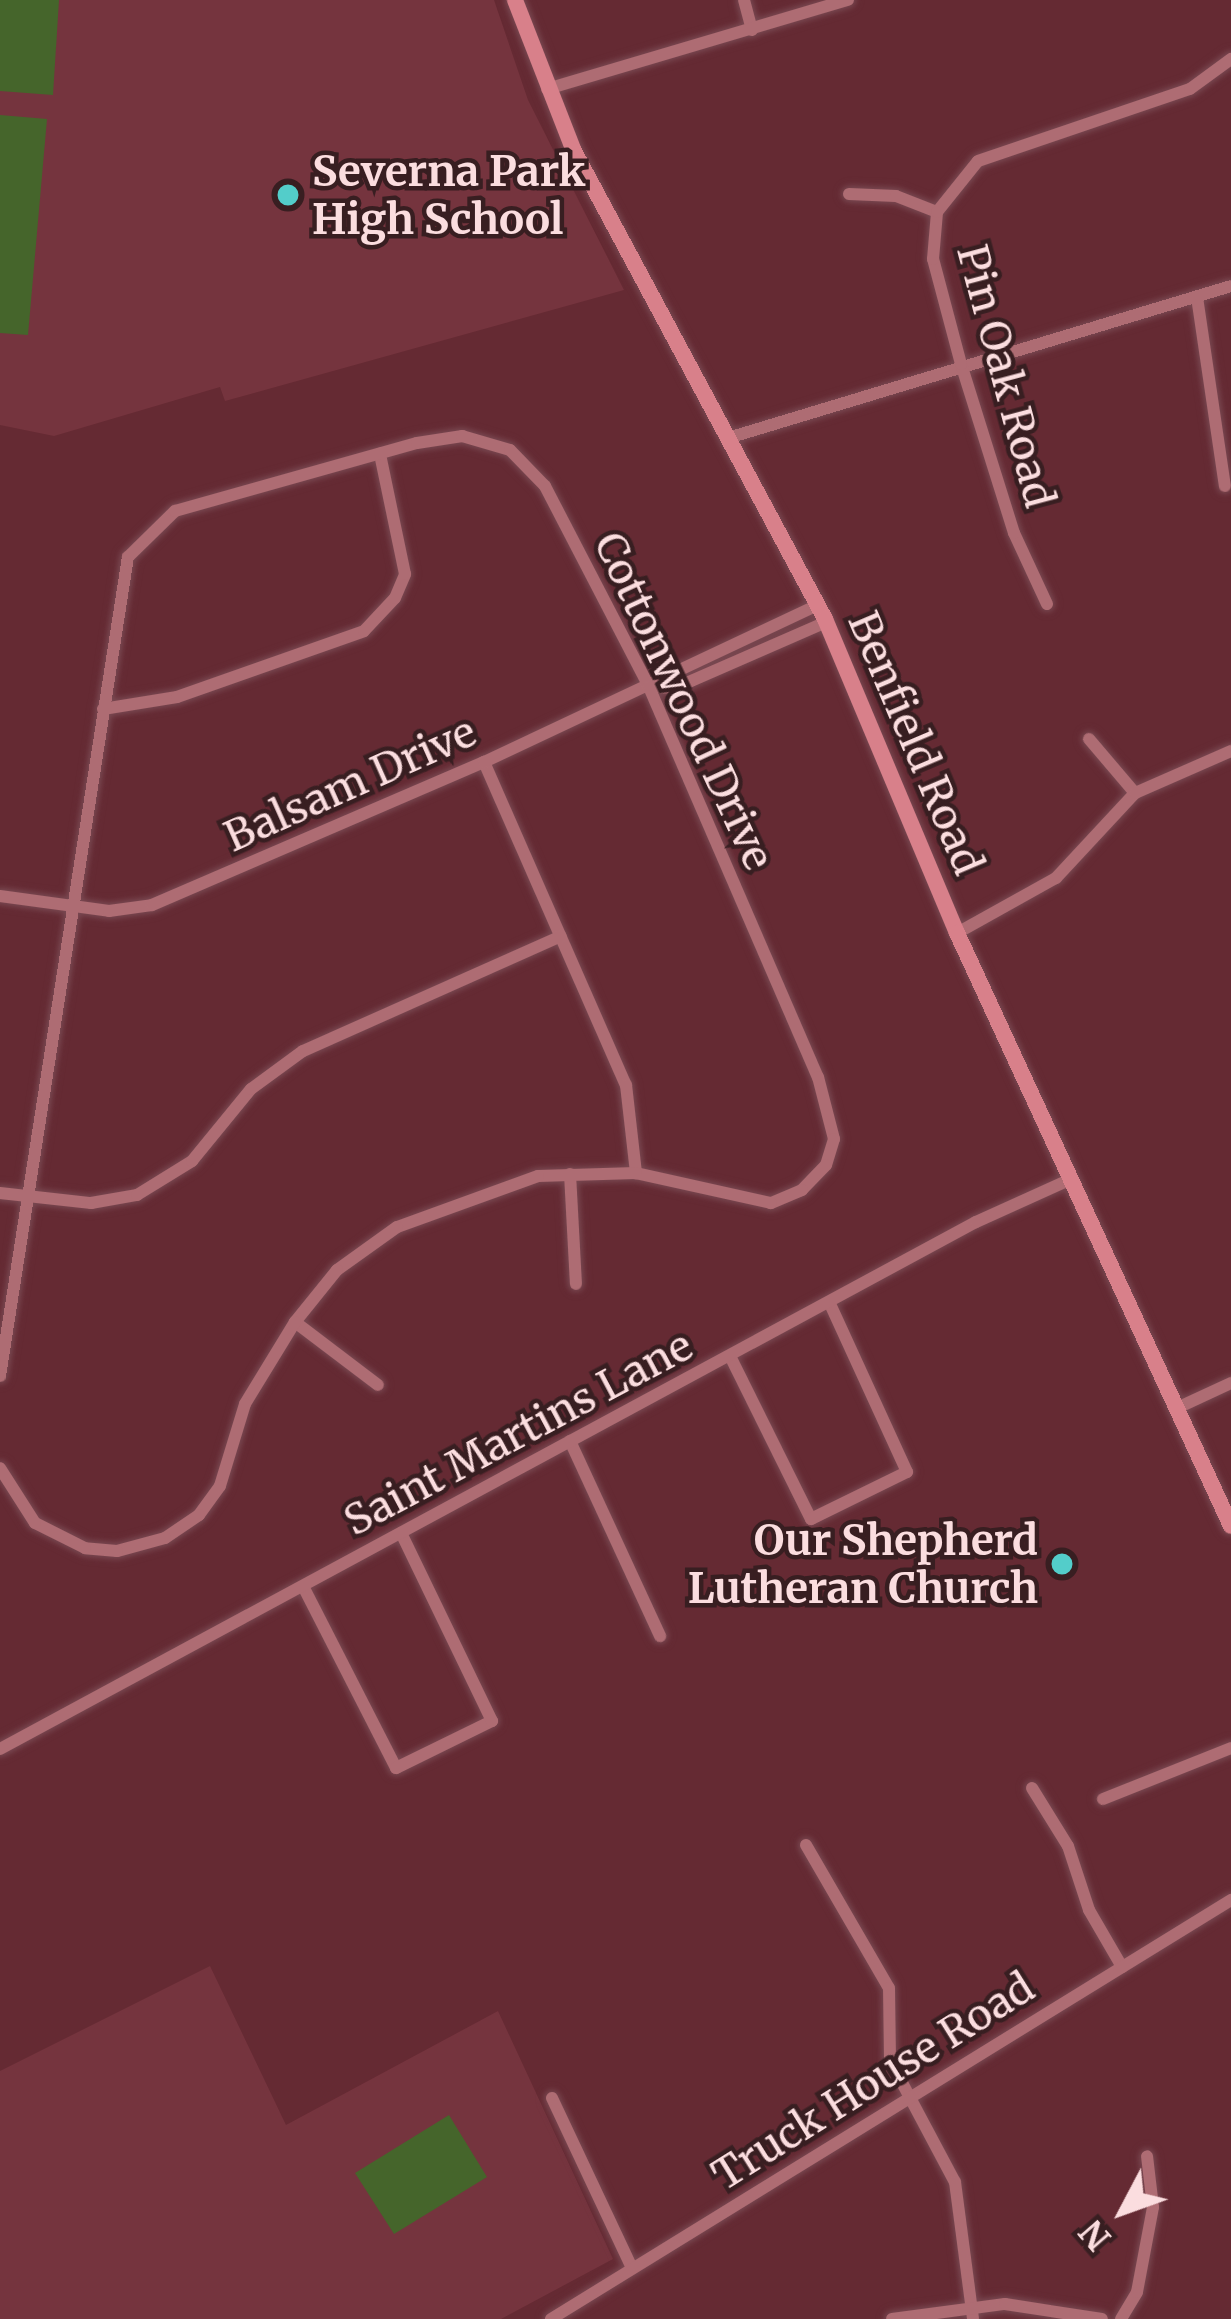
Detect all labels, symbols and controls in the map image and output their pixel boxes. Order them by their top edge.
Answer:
place label: Severna Park High School [312,146,586,244]
marker: Severna Park High School [275,182,301,208]
street label: Pin Oak Road [947,239,1065,513]
street label: Cottonwood Drive [584,525,784,877]
street label: Benfield Road [838,604,994,882]
street label: Balsam Drive [217,706,483,862]
street label: Saint Martins Lane [335,1320,701,1546]
place label: Our Shepherd Lutheran Church [688,1515,1038,1614]
marker: Our Shepherd Lutheran Church [1049,1551,1075,1577]
street label: Truck House Road [703,1962,1043,2200]
north arrow [1063,2151,1183,2271]
text: N [1071,2212,1119,2258]

